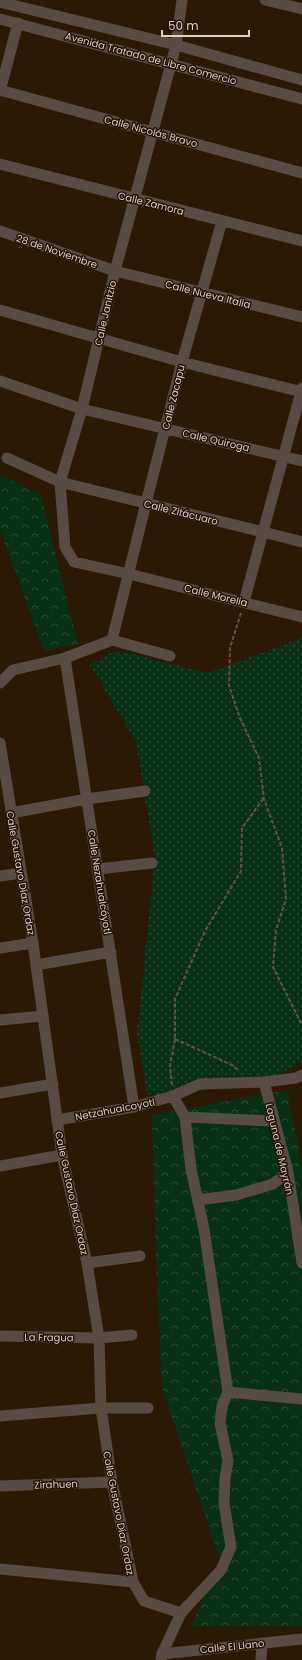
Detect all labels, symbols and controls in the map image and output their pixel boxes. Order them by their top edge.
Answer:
scale bar [162,12,249,38]
text: 50 m [168,17,199,34]
street label: Avenida Tratado de Libre Comercio [64,28,238,89]
street label: Calle Nicolás Bravo [103,112,199,151]
street label: Calle Zamora [116,188,186,219]
street label: 28 de Noviembre [14,231,99,272]
street label: Calle Nueva Italia [164,277,252,312]
street label: Calle Janitzio [91,279,120,347]
street label: Calle Zacapu [158,363,189,431]
street label: Calle Quiroga [181,425,251,456]
street label: Calle Zitácuaro [142,496,220,529]
street label: Calle Morelia [183,580,249,611]
street label: Calle Gustavo Díaz Ordaz [2,810,39,937]
street label: Calle Nezahualcóyotl [84,829,115,935]
street label: Netzahualcoyotl [74,1094,156,1125]
street label: Laguna de Mayrán [262,1102,297,1196]
street label: Calle Gustavo Díaz Ordaz [51,1130,92,1257]
street label: La Fragua [24,1330,74,1345]
street label: Calle Gustavo Díaz Ordaz [99,1450,138,1577]
street label: Zirahuen [34,1476,78,1493]
street label: Calle El Llano [199,1636,265,1657]

